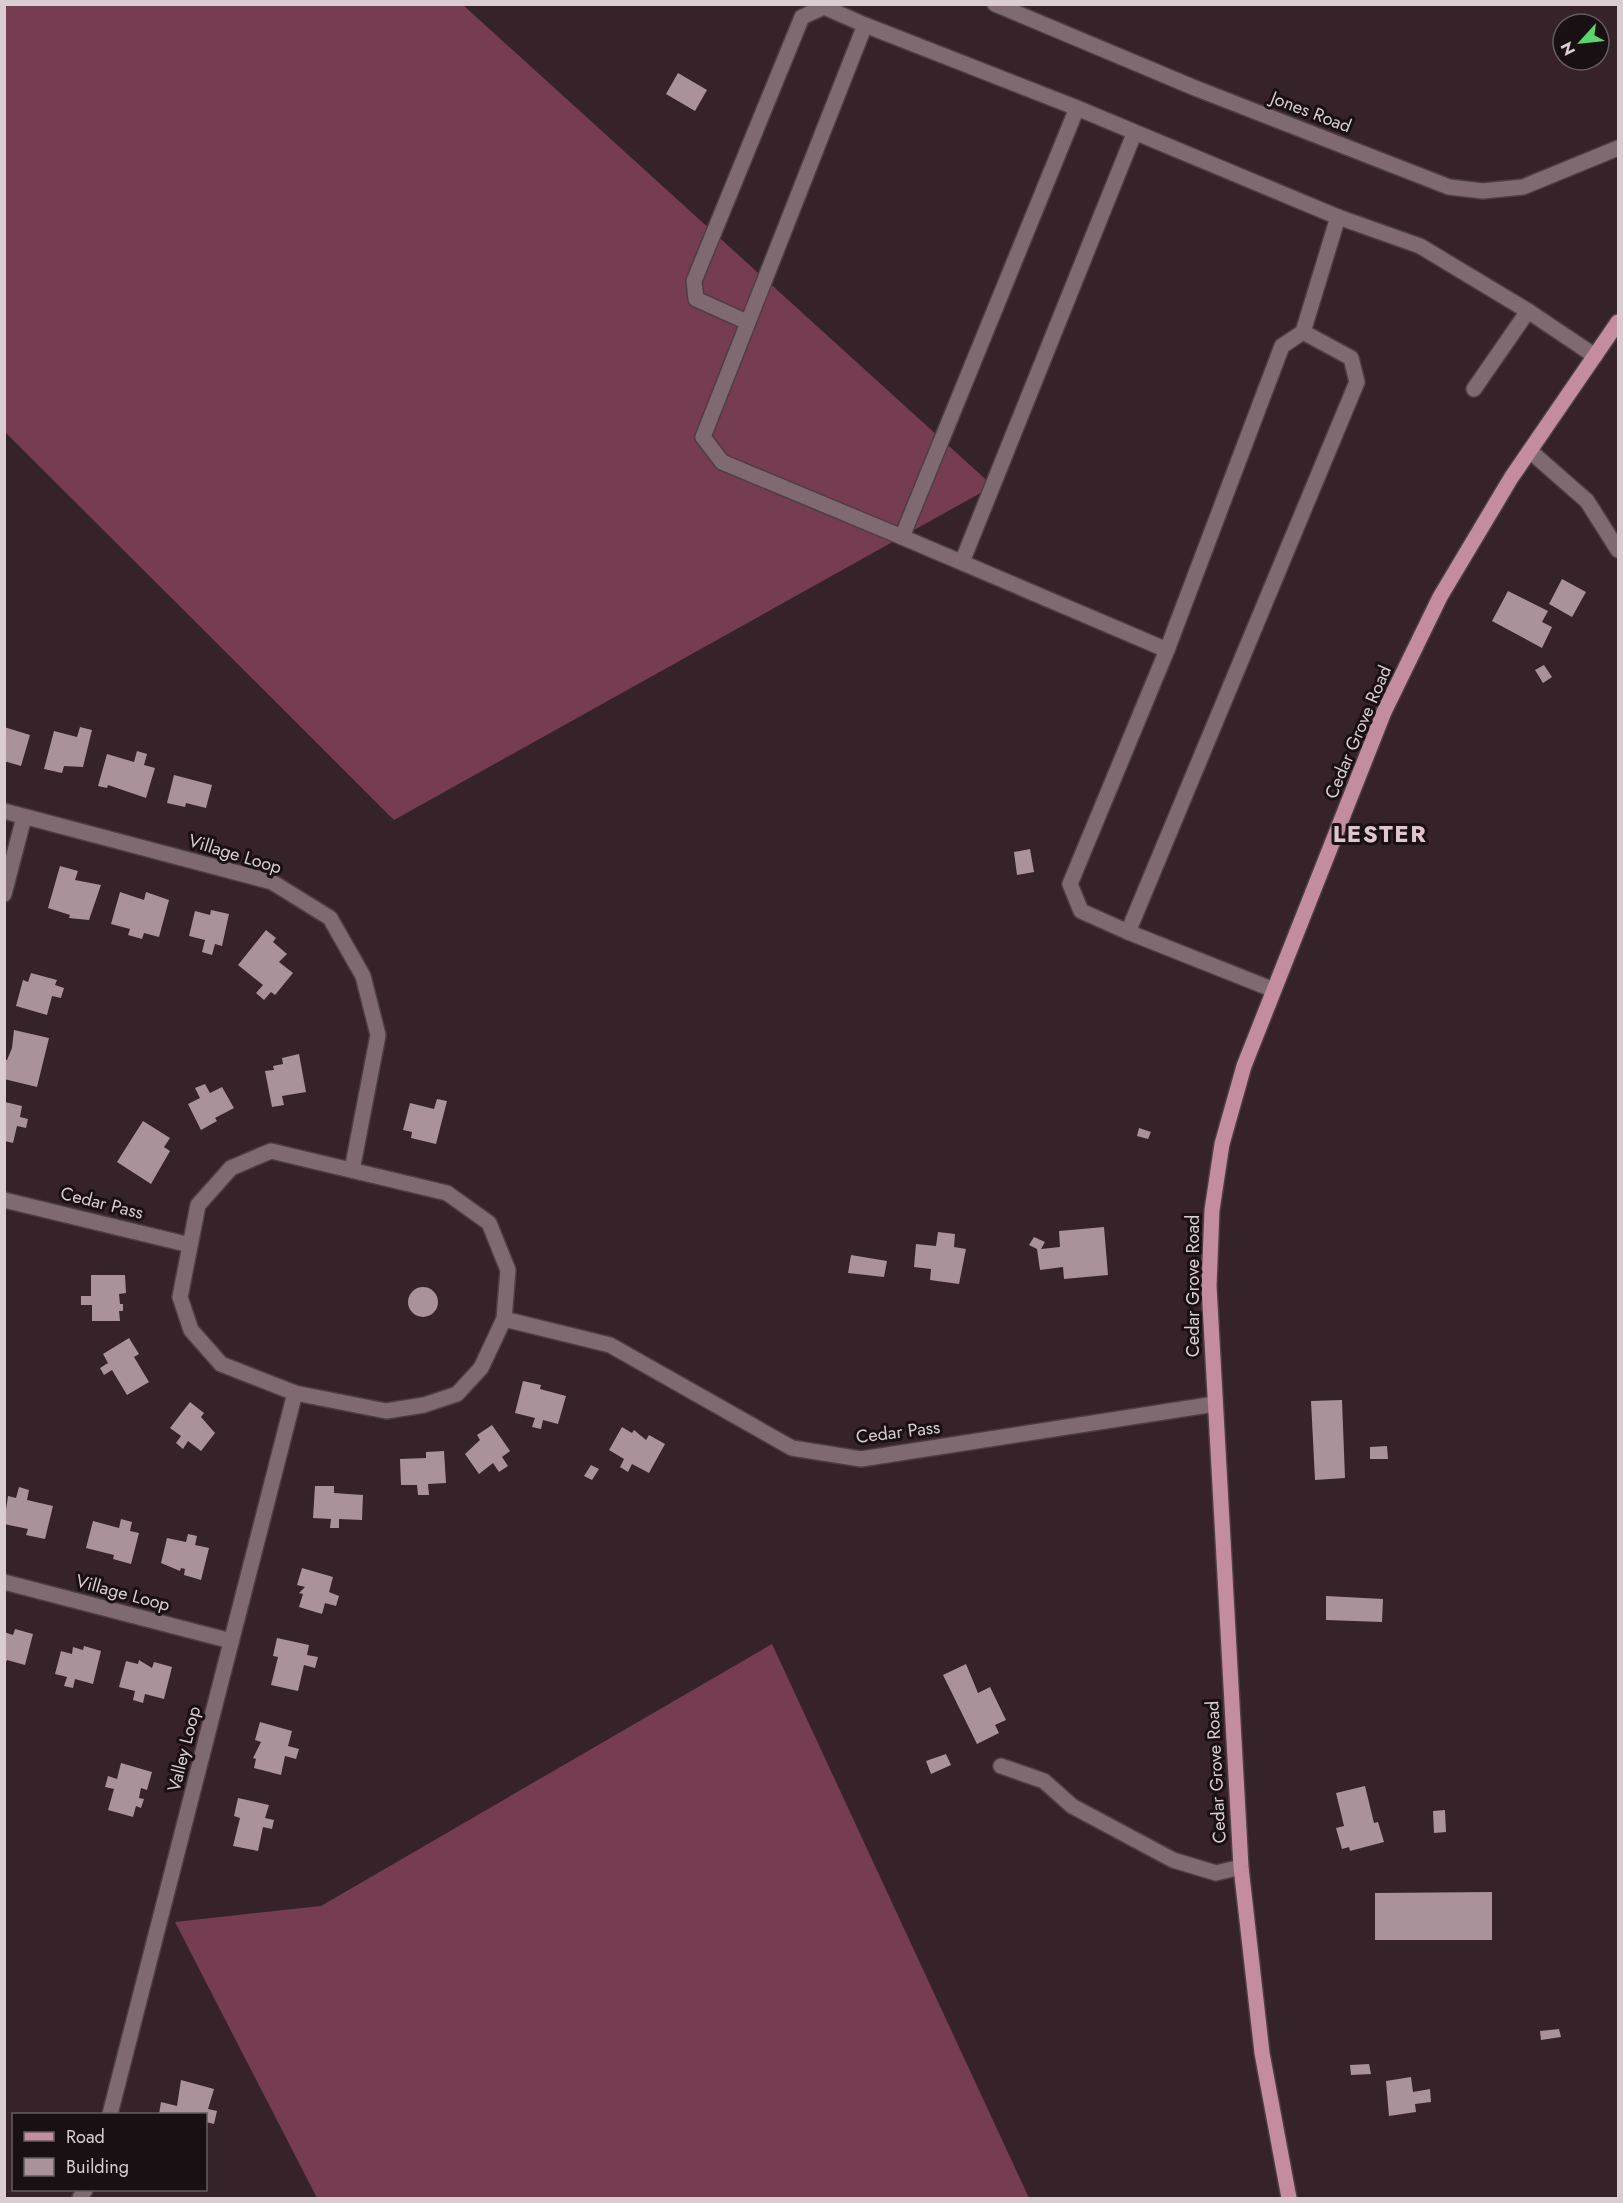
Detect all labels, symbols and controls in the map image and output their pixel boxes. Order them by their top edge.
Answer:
north arrow [1551,12,1611,72]
text: N [1555,38,1581,59]
street label: Jones Road [1265,84,1355,139]
street label: Cedar Grove Road [1318,661,1398,803]
district label: LESTER [1333,816,1427,851]
street label: Village Loop [185,827,285,881]
street label: Cedar Pass [58,1180,146,1226]
street label: Cedar Grove Road [1180,1215,1206,1357]
street label: Cedar Pass [854,1414,942,1450]
street label: Village Loop [73,1568,173,1618]
street label: Cedar Grove Road [1199,1700,1233,1844]
street label: Valley Loop [161,1703,207,1795]
legend [12,2113,207,2191]
text: Road [66,2124,105,2150]
text: Building [66,2154,129,2180]

